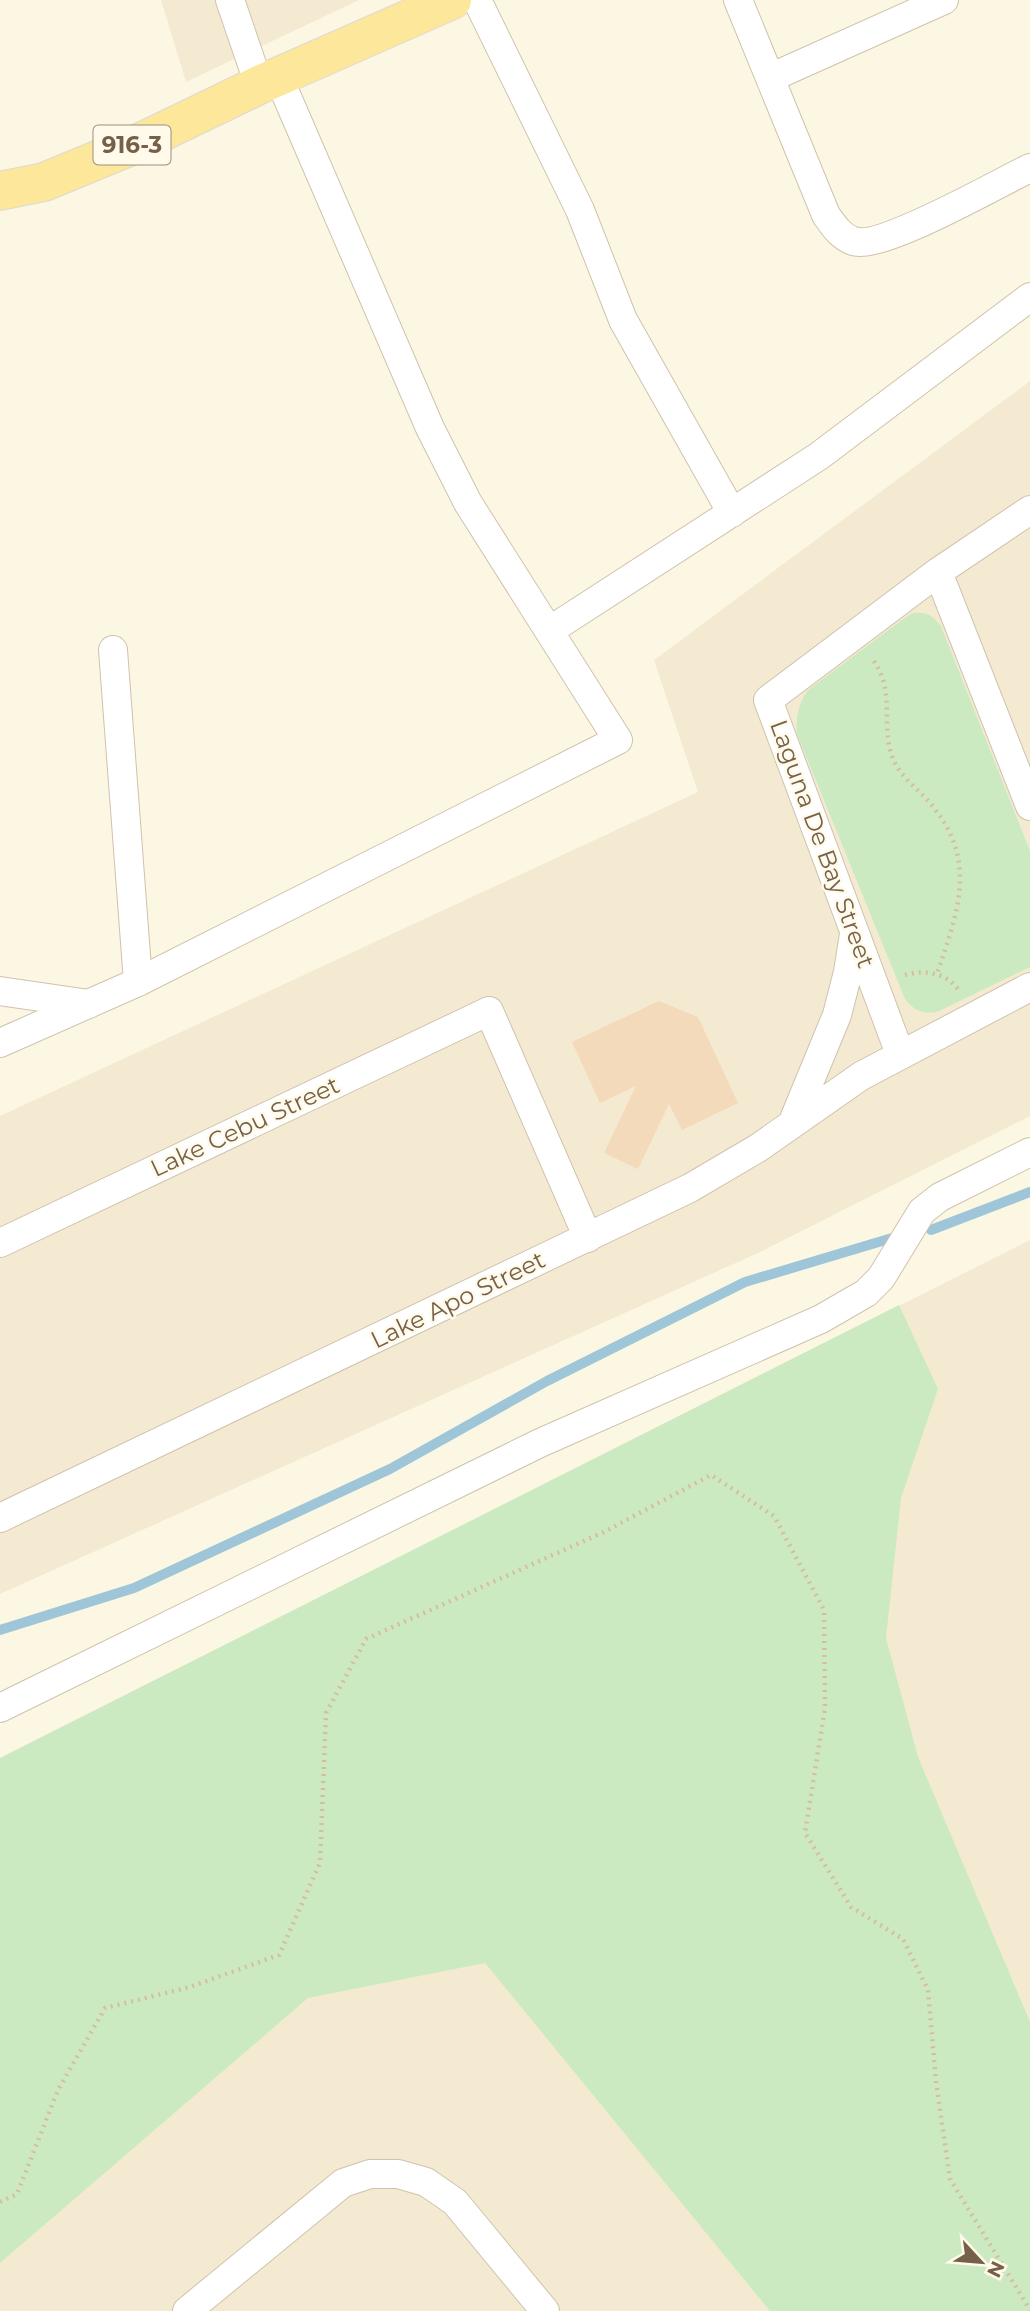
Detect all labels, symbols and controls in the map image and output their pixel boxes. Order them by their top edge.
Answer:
road number: 916-3 [94,126,170,164]
street label: Laguna De Bay Street [764,716,881,972]
street label: Lake Cebu Street [146,1070,344,1183]
street label: Lake Apo Street [366,1245,550,1354]
north arrow [946,2227,1016,2297]
text: N [982,2257,1010,2281]

